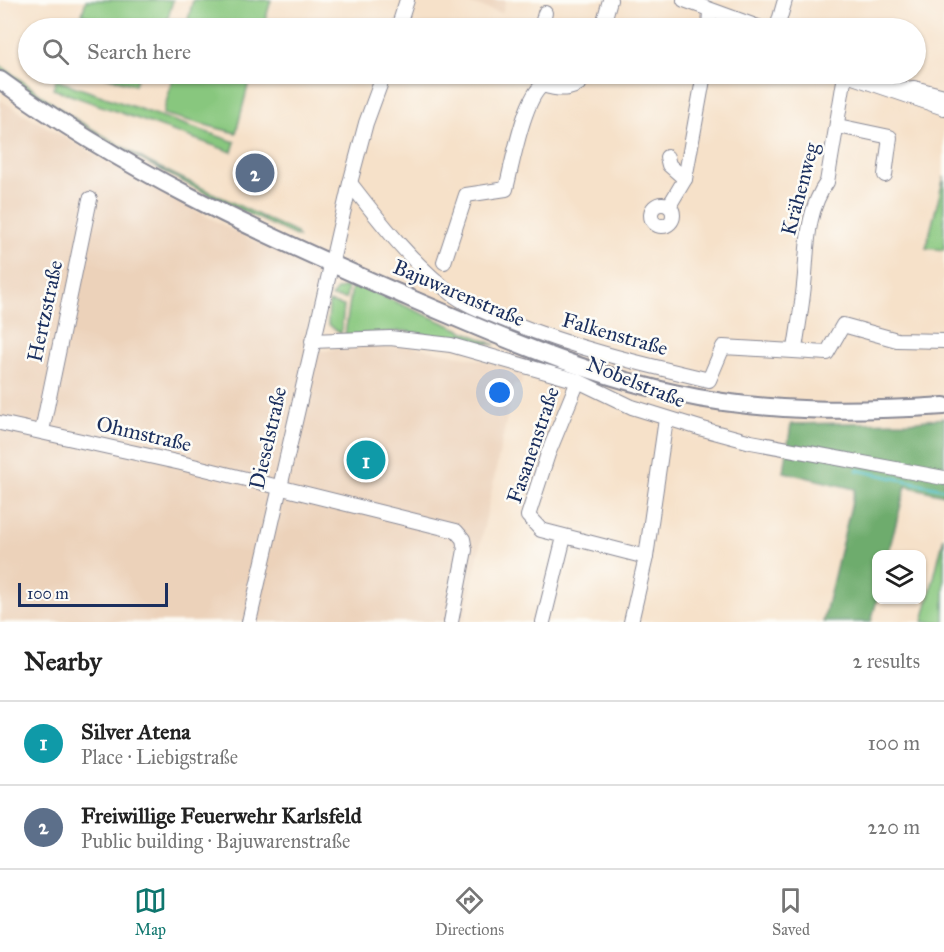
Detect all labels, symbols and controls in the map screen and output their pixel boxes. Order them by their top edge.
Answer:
search box [18,18,926,84]
icon: search [39,35,72,68]
text: Search here [87,38,191,65]
street label: Krähenweg [775,139,825,238]
pin: 2 [236,150,274,195]
street label: Bajuwarenstraße [389,254,529,333]
street label: Hertzstraße [22,258,68,364]
street label: Falkenstraße [559,306,671,362]
street label: Nobelstraße [583,350,689,414]
your location [485,378,514,407]
street label: Fasanenstraße [501,383,565,507]
street label: Dieselstraße [244,384,292,492]
street label: Ohmstraße [94,410,194,458]
pin: 1 [346,438,386,482]
map controls [872,550,926,604]
button: layers [872,550,926,604]
scale bar [18,580,168,608]
text: 100 m [27,584,69,603]
text: Nearby [24,645,102,677]
text: 2 results [852,649,920,673]
text: Silver Atena [81,718,191,745]
text: 1 [40,731,47,755]
text: 100 m [868,731,920,755]
text: Place · Liebigstraße [81,745,238,769]
text: Freiwillige Feuerwehr Karlsfeld [81,802,362,829]
text: 2 [39,815,48,839]
text: 220 m [868,815,920,839]
text: Public building · Bajuwarenstraße [81,829,350,853]
tab: Map [134,884,167,939]
tab: Directions [435,884,504,939]
tab: Saved [772,884,810,939]

